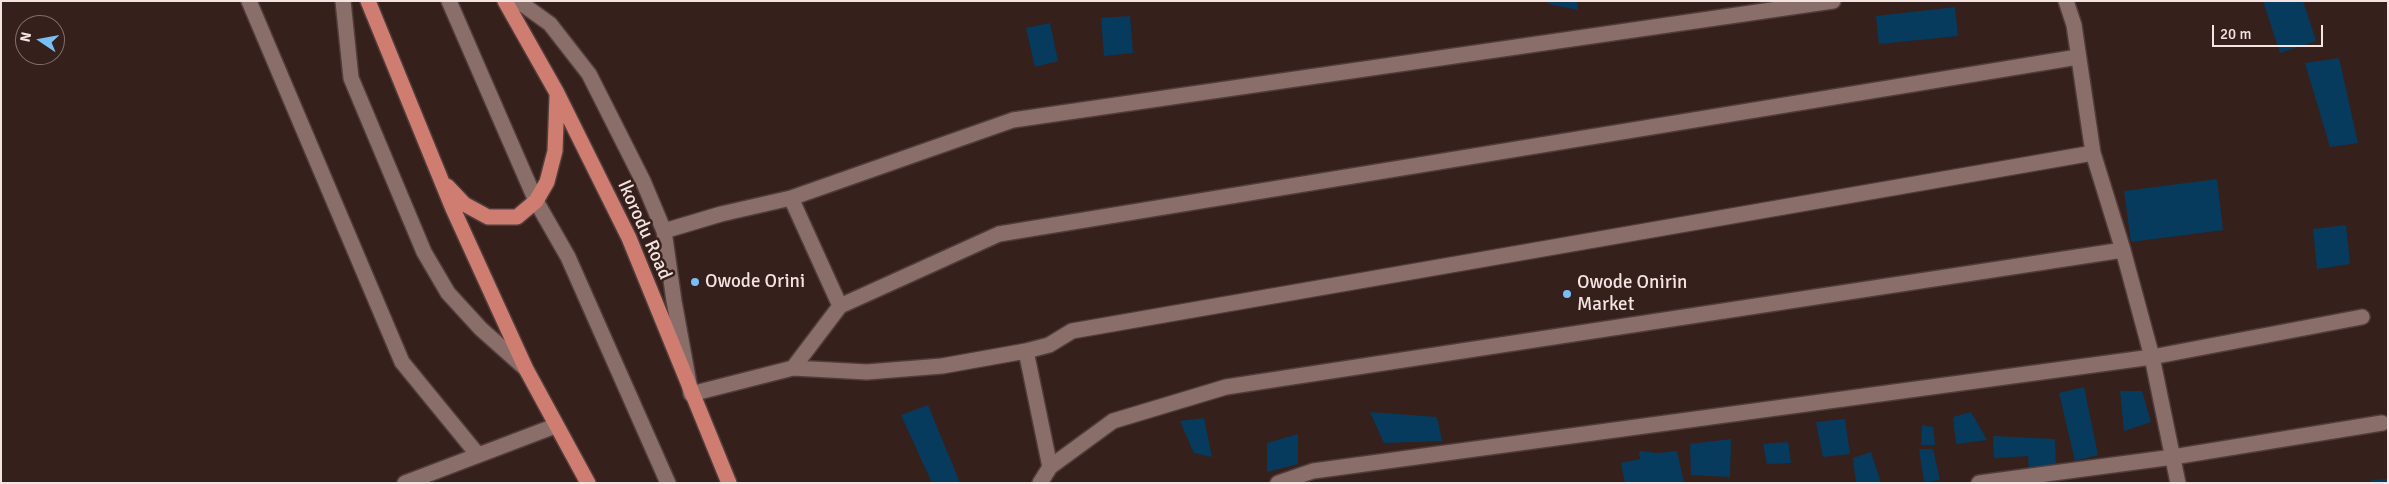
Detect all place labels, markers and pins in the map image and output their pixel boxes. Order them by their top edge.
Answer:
place label: Owode Orini [705,271,805,293]
place label: Owode Onirin Market [1577,272,1687,316]
marker: Owode Orini [689,276,701,288]
marker: Owode Onirin Market [1561,288,1573,300]

